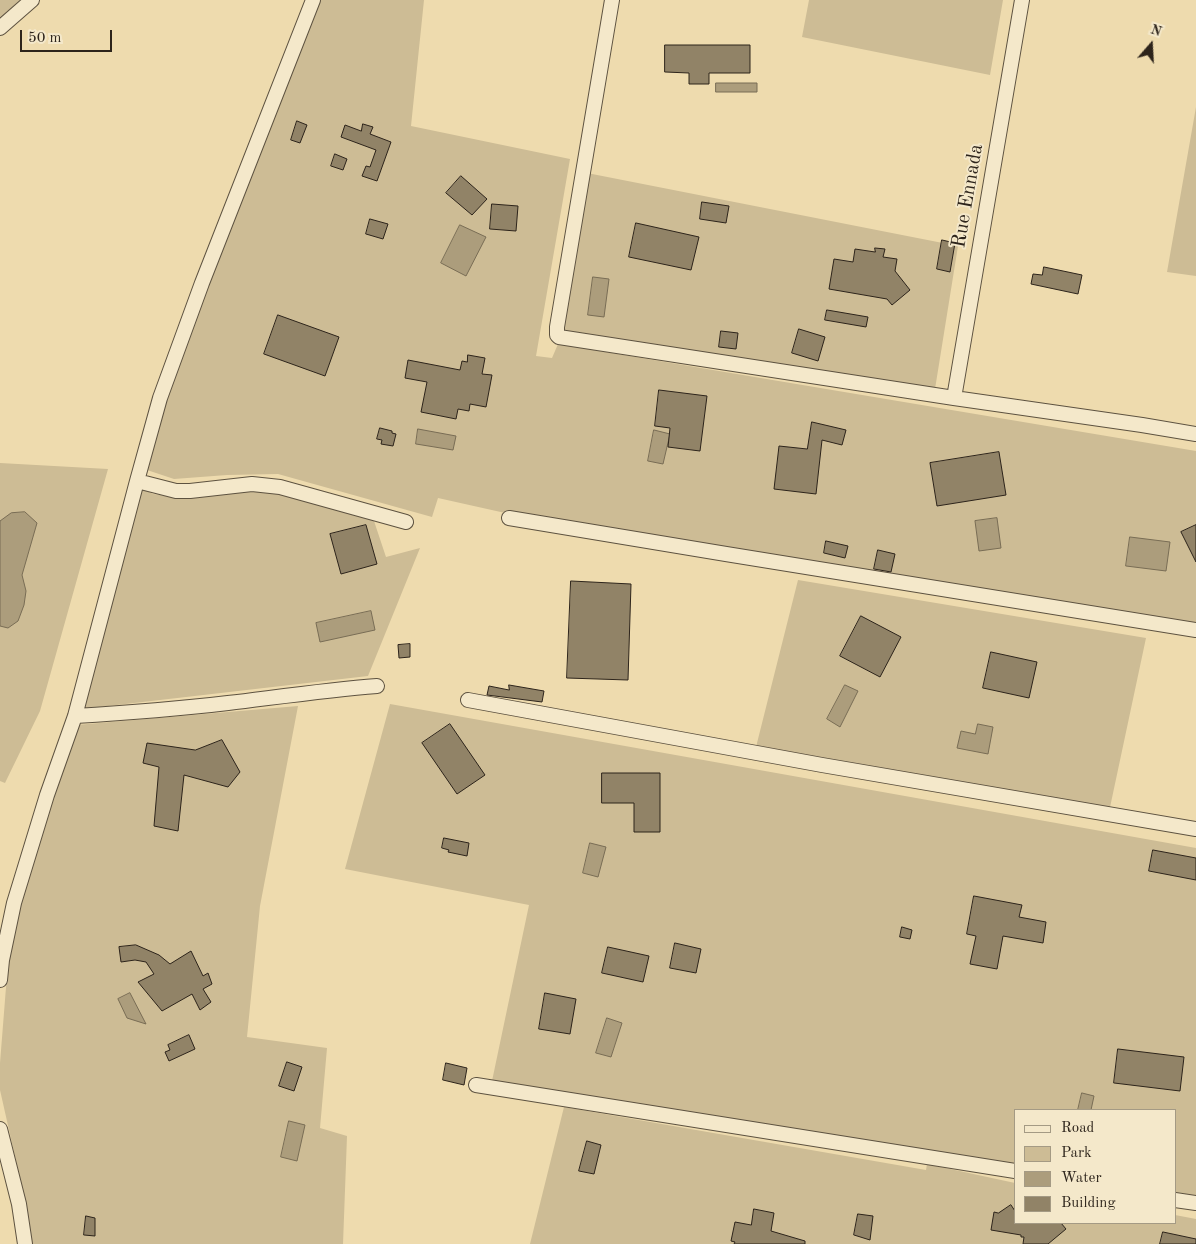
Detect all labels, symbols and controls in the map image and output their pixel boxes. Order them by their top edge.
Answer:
scale bar [22,20,115,52]
north arrow [1126,20,1176,70]
text: N [1149,22,1163,39]
text: 50 m [28,31,62,46]
street label: Rue Ennada [947,142,989,250]
legend [1014,1109,1176,1224]
text: Road [1061,1121,1094,1136]
text: Park [1061,1146,1092,1161]
text: Water [1061,1171,1102,1186]
text: Building [1061,1196,1116,1211]

